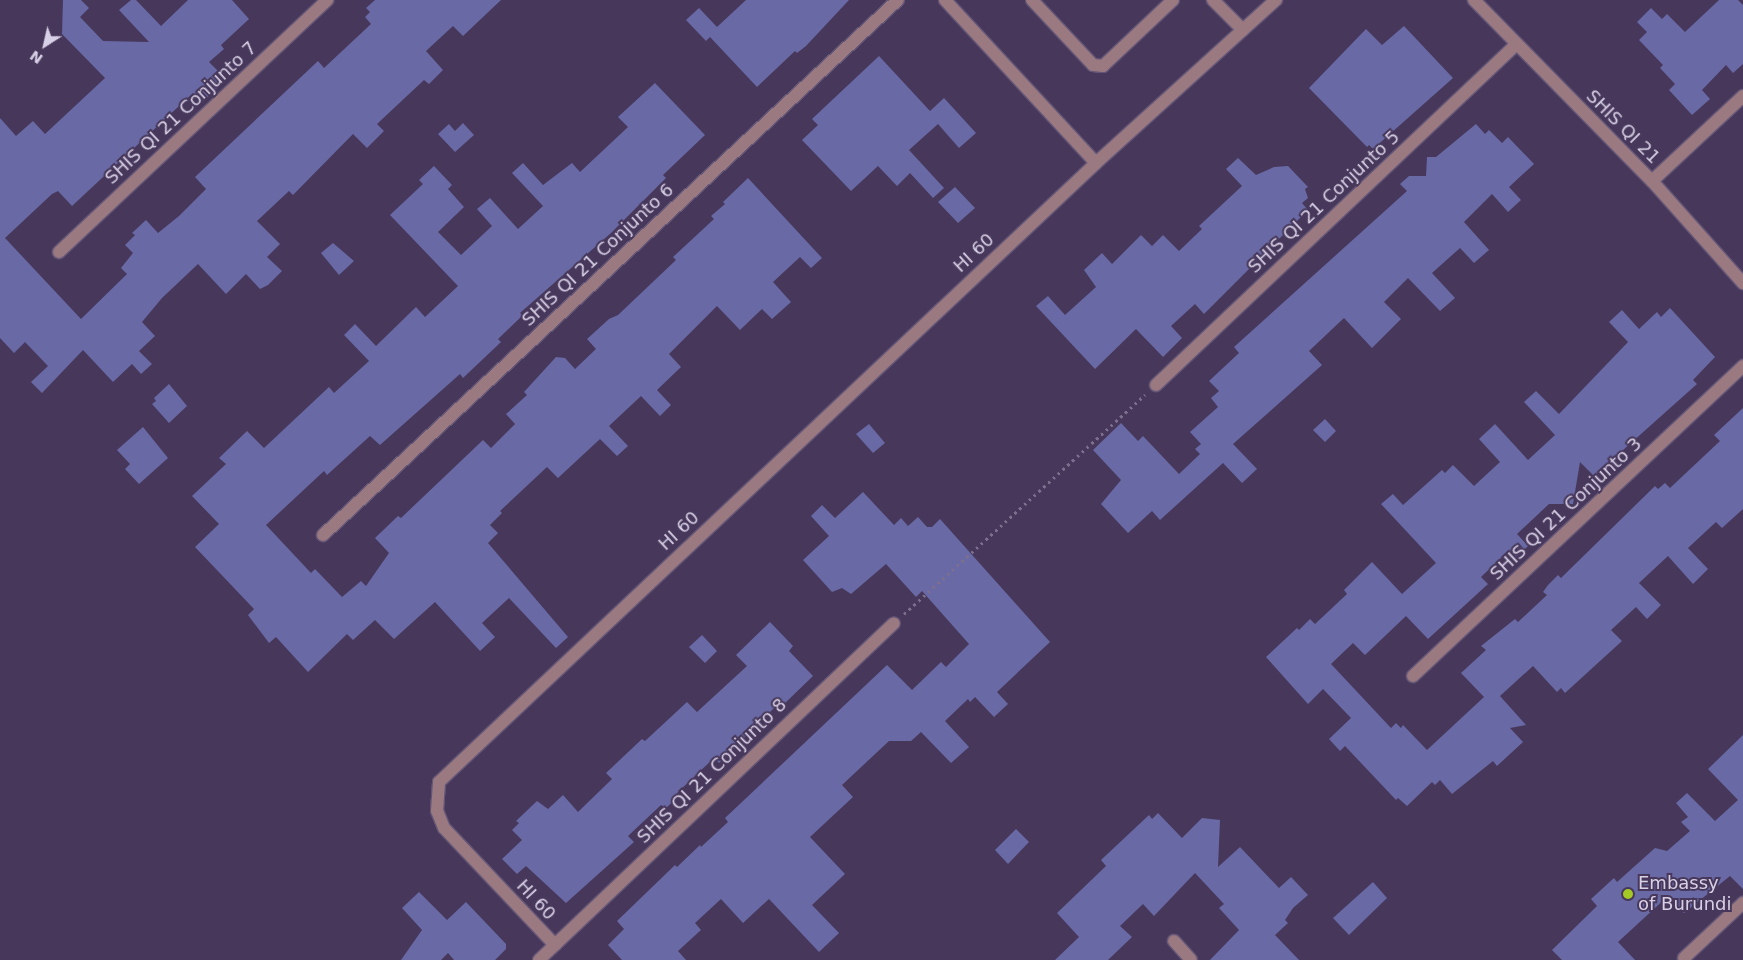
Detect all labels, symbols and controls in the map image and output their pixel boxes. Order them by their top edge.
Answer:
north arrow [20,20,70,70]
street label: SHIS QI 21 Conjunto 7 [101,37,261,189]
text: N [27,47,46,67]
street label: SHIS QI 21 [1582,86,1664,168]
street label: SHIS QI 21 Conjunto 5 [1244,126,1404,278]
street label: SHIS QI 21 Conjunto 6 [518,179,678,331]
street label: HI 60 [949,229,999,277]
street label: SHIS QI 21 Conjunto 3 [1486,433,1646,585]
street label: HI 60 [654,507,704,555]
street label: SHIS QI 21 Conjunto 8 [633,694,791,848]
place label: Embassy of Burundi [1638,873,1731,916]
street label: HI 60 [512,875,560,925]
marker: Embassy of Burundi [1622,888,1634,900]

